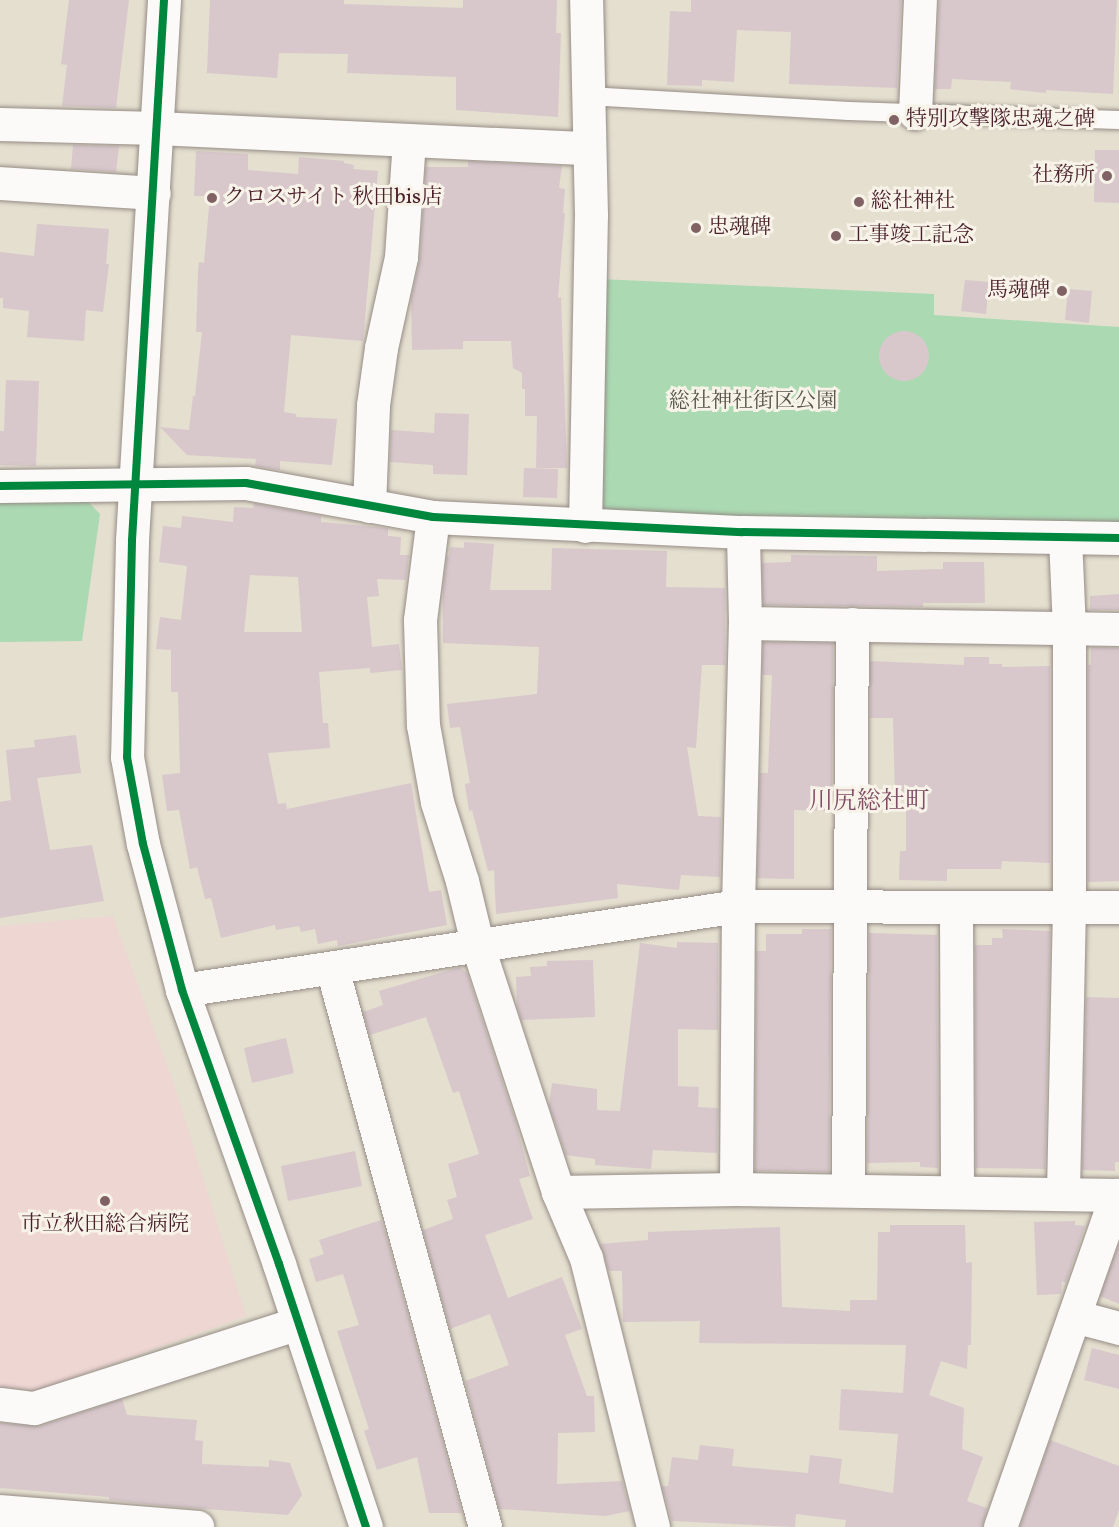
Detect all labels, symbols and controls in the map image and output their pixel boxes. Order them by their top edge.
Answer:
place label: 特別攻撃隊忠魂之碑 [906,107,1095,133]
marker: 特別攻撃隊忠魂之碑 [887,113,901,127]
place label: 社務所 [1032,163,1095,189]
marker: 社務所 [1100,169,1114,183]
place label: クロスサイト 秋田bis店 [224,185,444,211]
place label: 総社神社 [871,189,955,215]
marker: クロスサイト 秋田bis店 [205,191,219,205]
marker: 総社神社 [852,195,866,209]
place label: 忠魂碑 [708,215,771,241]
marker: 忠魂碑 [689,221,703,235]
place label: 工事竣工記念 [848,223,974,249]
marker: 工事竣工記念 [829,229,843,243]
place label: 馬魂碑 [987,278,1050,304]
marker: 馬魂碑 [1055,284,1069,298]
park label: 総社神社街区公園 [669,389,837,415]
district label: 川尻総社町 [809,789,929,817]
marker: 市立秋田総合病院 [96,1192,114,1210]
place label: 市立秋田総合病院 [21,1212,189,1238]

